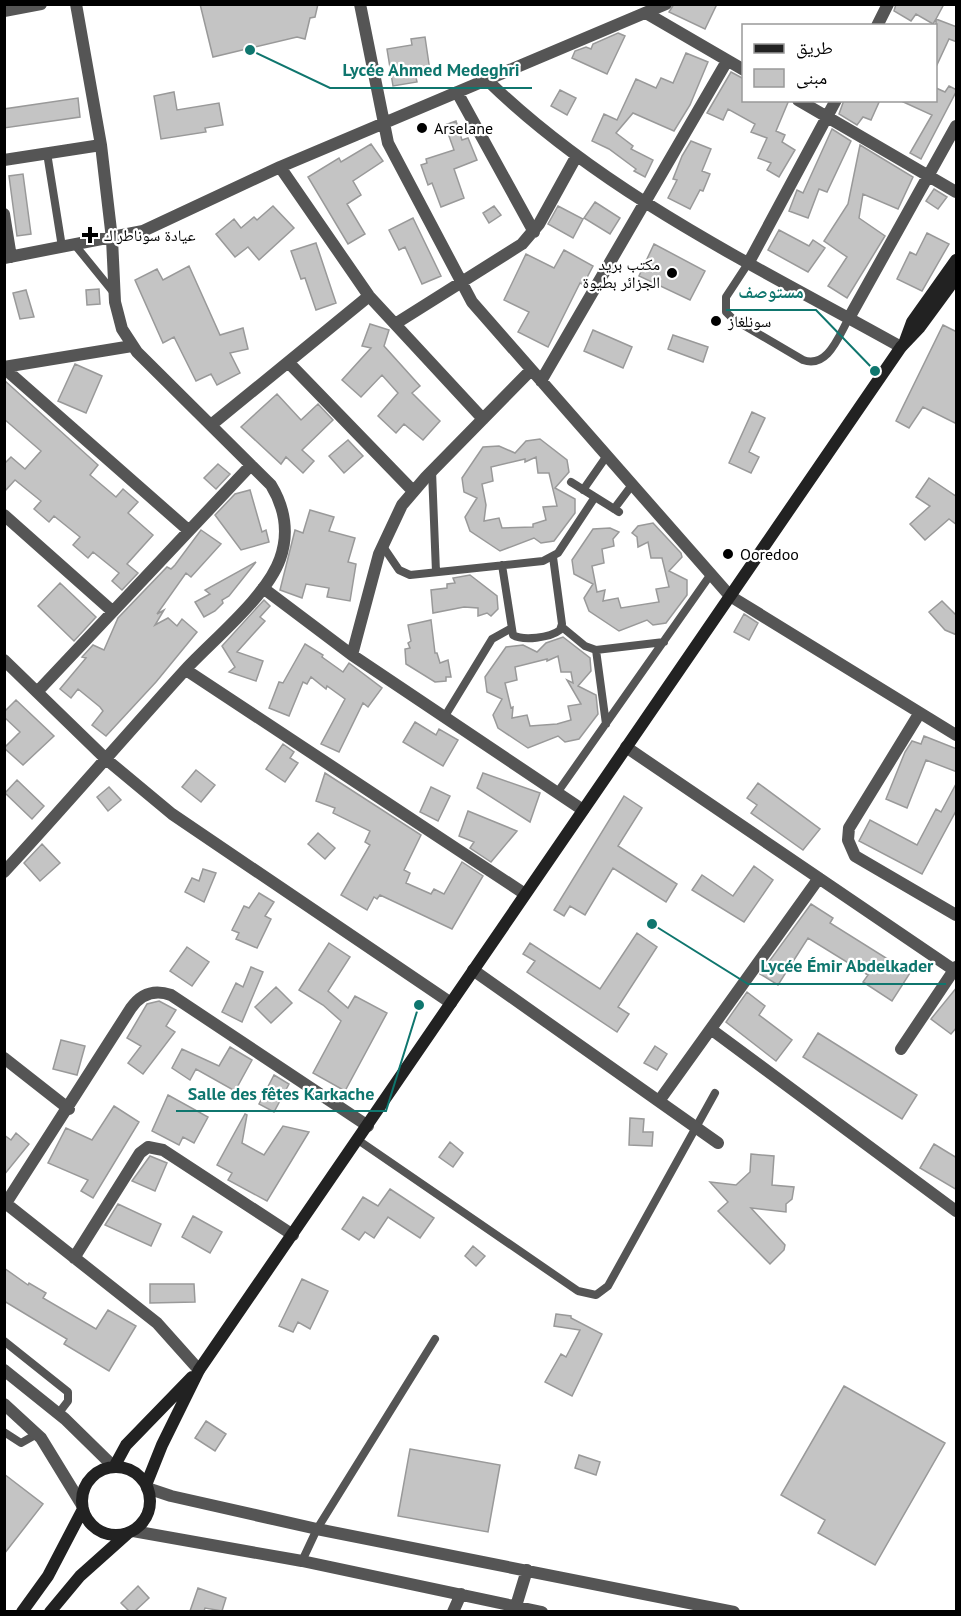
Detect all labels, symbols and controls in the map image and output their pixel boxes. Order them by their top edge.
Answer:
legend [742,24,937,102]
text: طريق [796,36,833,59]
callout: Lycée Ahmed Medeghri [330,52,532,88]
text: Lycée Ahmed Medeghri [342,58,520,81]
text: مبنى [796,66,827,89]
place label: Arselane [434,118,493,138]
marker: Arselane [415,121,429,135]
place label: عيادة سوناطراك [104,225,196,245]
marker: عيادة سوناطراك [81,226,99,244]
place label: مكتب بريد الجزائر بطيوة [582,254,660,292]
marker: مكتب بريد الجزائر بطيوة [665,266,679,280]
callout: مستوصف [726,274,816,310]
text: مستوصف [738,280,804,303]
place label: سونلغاز [727,311,771,331]
marker: سونلغاز [709,314,723,328]
place label: Ooredoo [740,544,799,564]
marker: Ooredoo [721,547,735,561]
callout: Lycée Émir Abdelkader [748,948,946,984]
text: Lycée Émir Abdelkader [761,954,934,977]
callout: Salle des fêtes Karkache [176,1075,386,1111]
text: Salle des fêtes Karkache [188,1082,374,1105]

